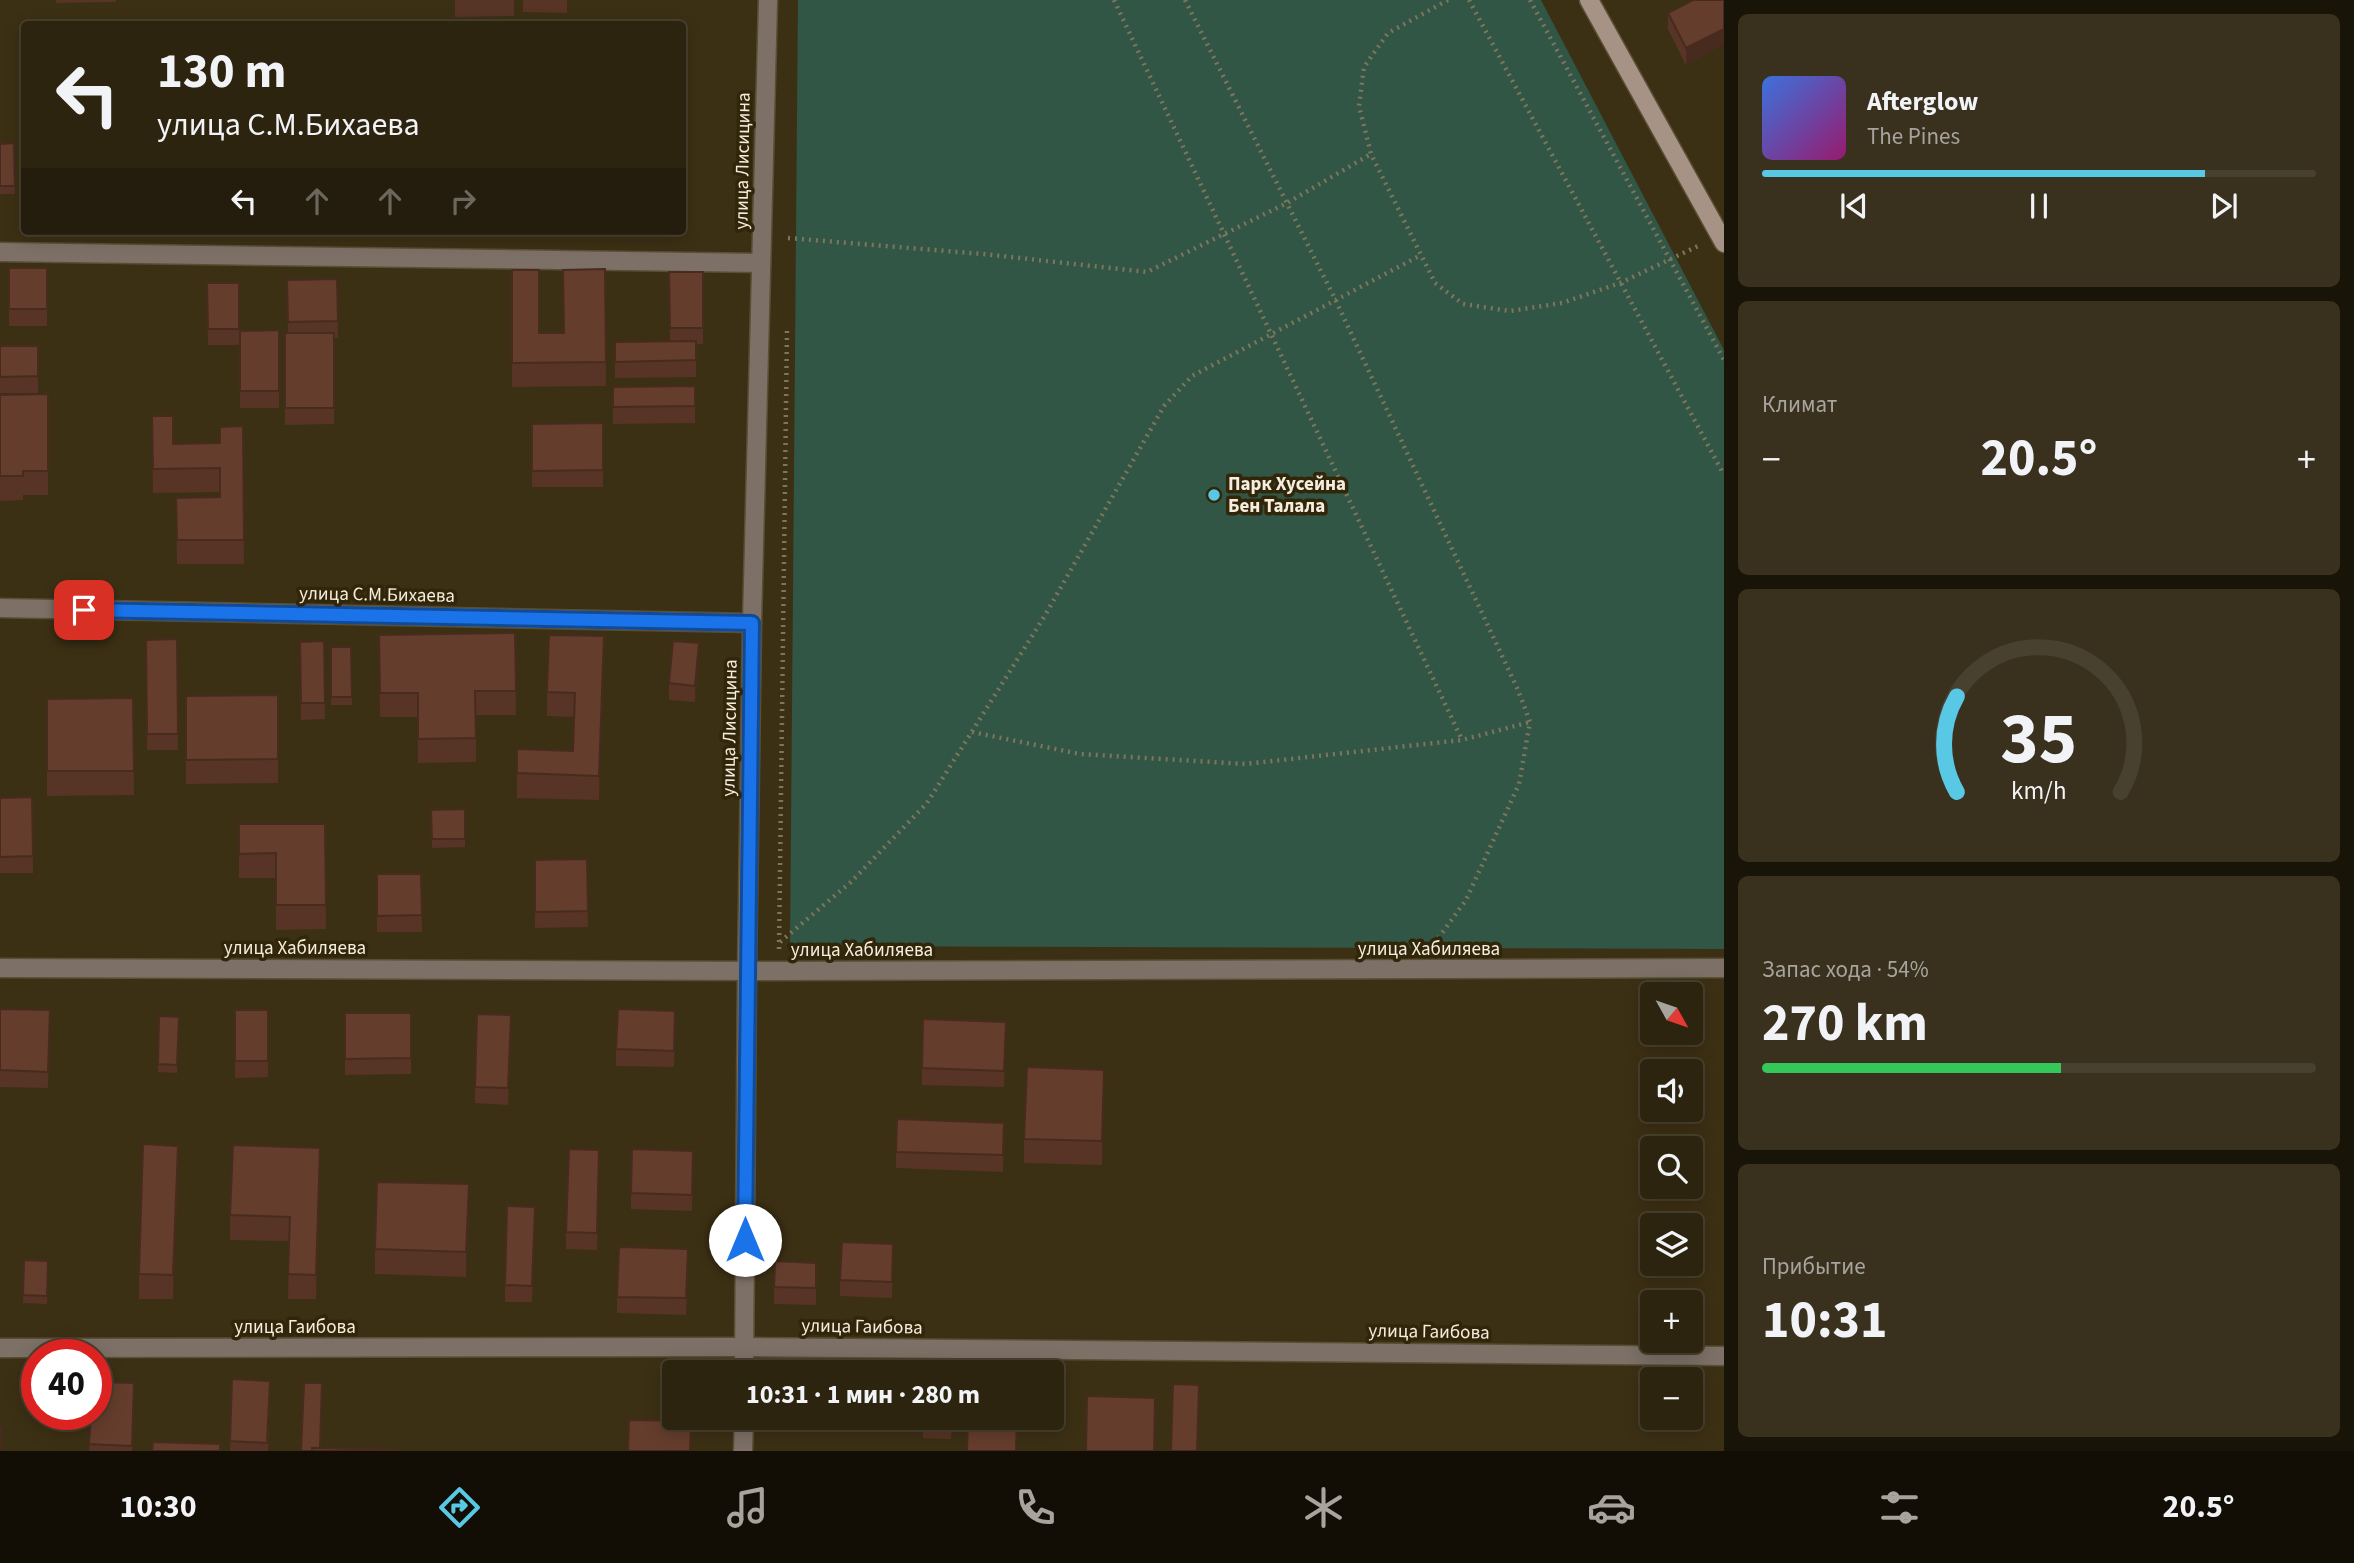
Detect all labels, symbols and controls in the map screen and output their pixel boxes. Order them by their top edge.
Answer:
text: 130 m [157,37,286,107]
icon: left [42,49,133,140]
text: Afterglow [1867,83,1978,120]
street label: улица Лисицина [728,92,758,230]
text: улица С.М.Бихаева [157,102,420,148]
text: The Pines [1867,120,1960,153]
icon: left [225,182,263,220]
icon: ahead [298,182,336,220]
icon: ahead [371,182,409,220]
icon: right [444,182,482,220]
icon: previous [1835,187,1873,225]
icon: pause [2020,187,2058,225]
icon: next [2205,187,2243,225]
text: Климат [1762,388,1837,421]
text: 20.5° [1981,422,2097,496]
text: − [1762,433,1781,487]
text: + [2297,433,2316,487]
place label: Парк Хусейна Бен Талала [1228,471,1346,520]
marker: Парк Хусейна Бен Талала [1206,487,1222,503]
pin [54,580,114,640]
street label: улица С.М.Бихаева [299,580,455,610]
icon: arrive [65,591,103,629]
street label: улица Лисицина [715,659,745,797]
text: 35 [2001,687,2077,791]
text: km/h [2011,772,2067,808]
street label: улица Хабиляева [224,935,366,962]
street label: улица Хабиляева [1358,936,1500,963]
street label: улица Хабиляева [791,937,933,964]
text: Запас хода · 54% [1762,953,1929,986]
north arrow [1640,982,1703,1045]
map controls [1640,982,1703,1430]
text: 270 km [1762,987,1928,1061]
button: sound [1640,1059,1703,1122]
button: search [1640,1136,1703,1199]
position arrow [708,1203,782,1277]
button: layers [1640,1213,1703,1276]
text: Прибытие [1762,1250,1866,1283]
text: 10:31 [1762,1284,1887,1358]
button: + [1640,1290,1703,1353]
street label: улица Гаибова [801,1312,923,1342]
street label: улица Гаибова [234,1314,356,1341]
street label: улица Гаибова [1368,1317,1490,1347]
speed limit sign: 40 [21,1339,112,1430]
button: − [1640,1367,1703,1430]
text: 10:31 · 1 мин · 280 m [746,1376,980,1413]
icon: directions [435,1483,484,1532]
icon: music [723,1483,772,1532]
icon: phone [1011,1483,1060,1532]
icon: climate [1299,1483,1348,1532]
icon: car [1587,1483,1636,1532]
icon: filters [1875,1483,1924,1532]
text: 10:30 [119,1484,197,1530]
text: 20.5° [2163,1484,2234,1530]

